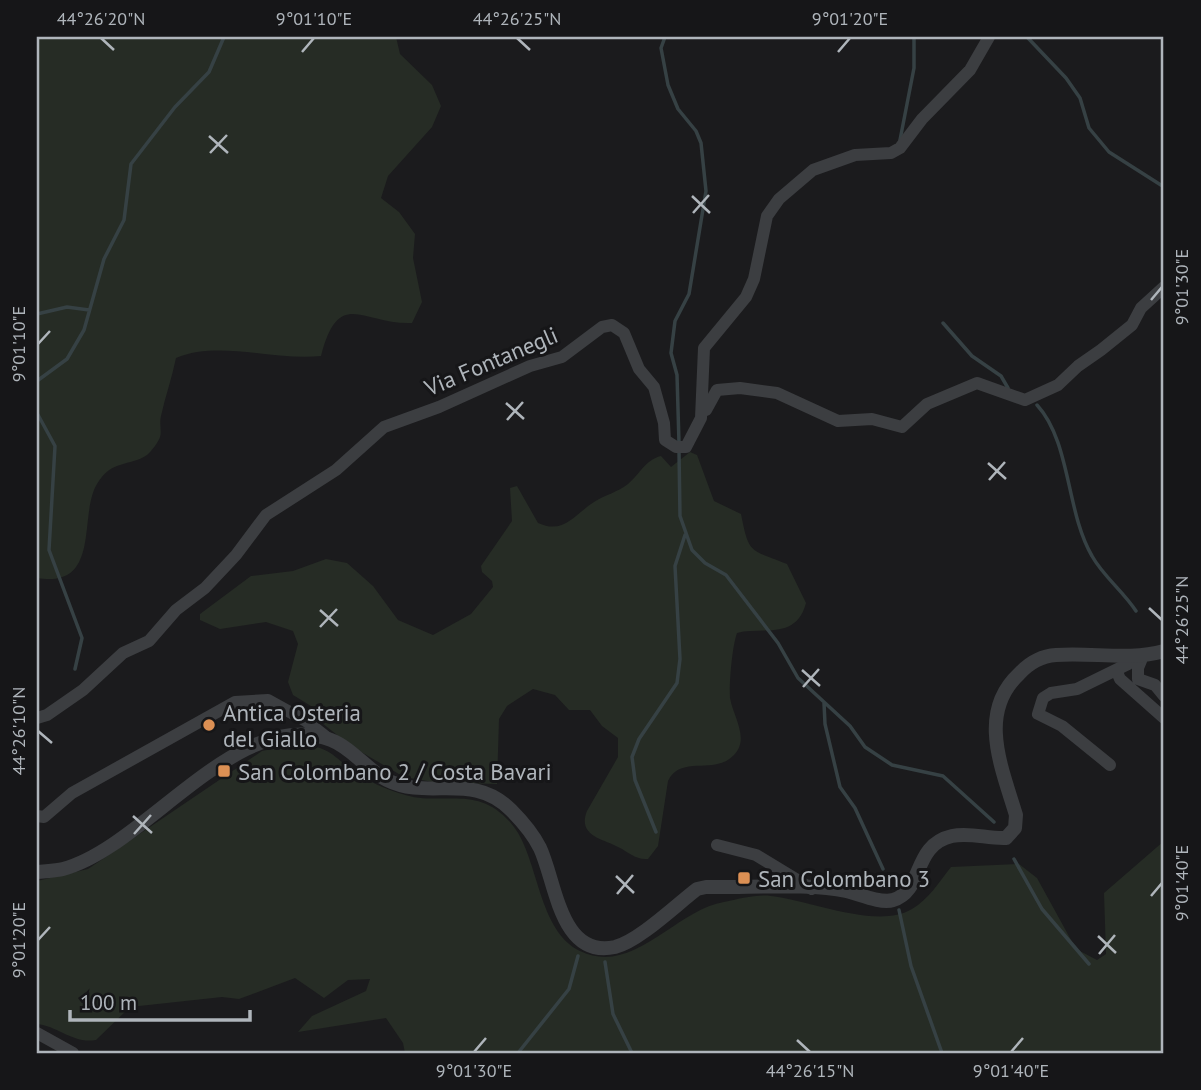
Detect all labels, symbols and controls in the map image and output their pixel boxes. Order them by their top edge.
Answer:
text: 44°26'20"N [57,7,145,30]
text: 9°01'10"E [276,7,352,30]
text: 44°26'25"N [473,7,561,30]
text: 9°01'20"E [812,7,888,30]
text: 9°01'30"E [1170,249,1193,325]
text: 9°01'10"E [7,306,30,382]
street label: Via Fontanegli [419,320,562,402]
text: 44°26'25"N [1170,576,1193,664]
text: 44°26'10"N [7,687,30,775]
place label: Antica Osteria del Giallo [223,698,361,753]
marker: Antica Osteria del Giallo [201,717,217,733]
place label: San Colombano 2 / Costa Bavari [238,757,552,786]
marker: San Colombano 2 / Costa Bavari [216,763,232,779]
text: 9°01'40"E [1170,845,1193,921]
place label: San Colombano 3 [758,864,930,893]
marker: San Colombano 3 [736,870,752,886]
text: 9°01'20"E [7,902,30,978]
scale bar [70,978,250,1022]
text: 100 m [80,989,137,1016]
text: 9°01'30"E [436,1059,512,1082]
text: 44°26'15"N [766,1059,854,1082]
text: 9°01'40"E [973,1059,1049,1082]

